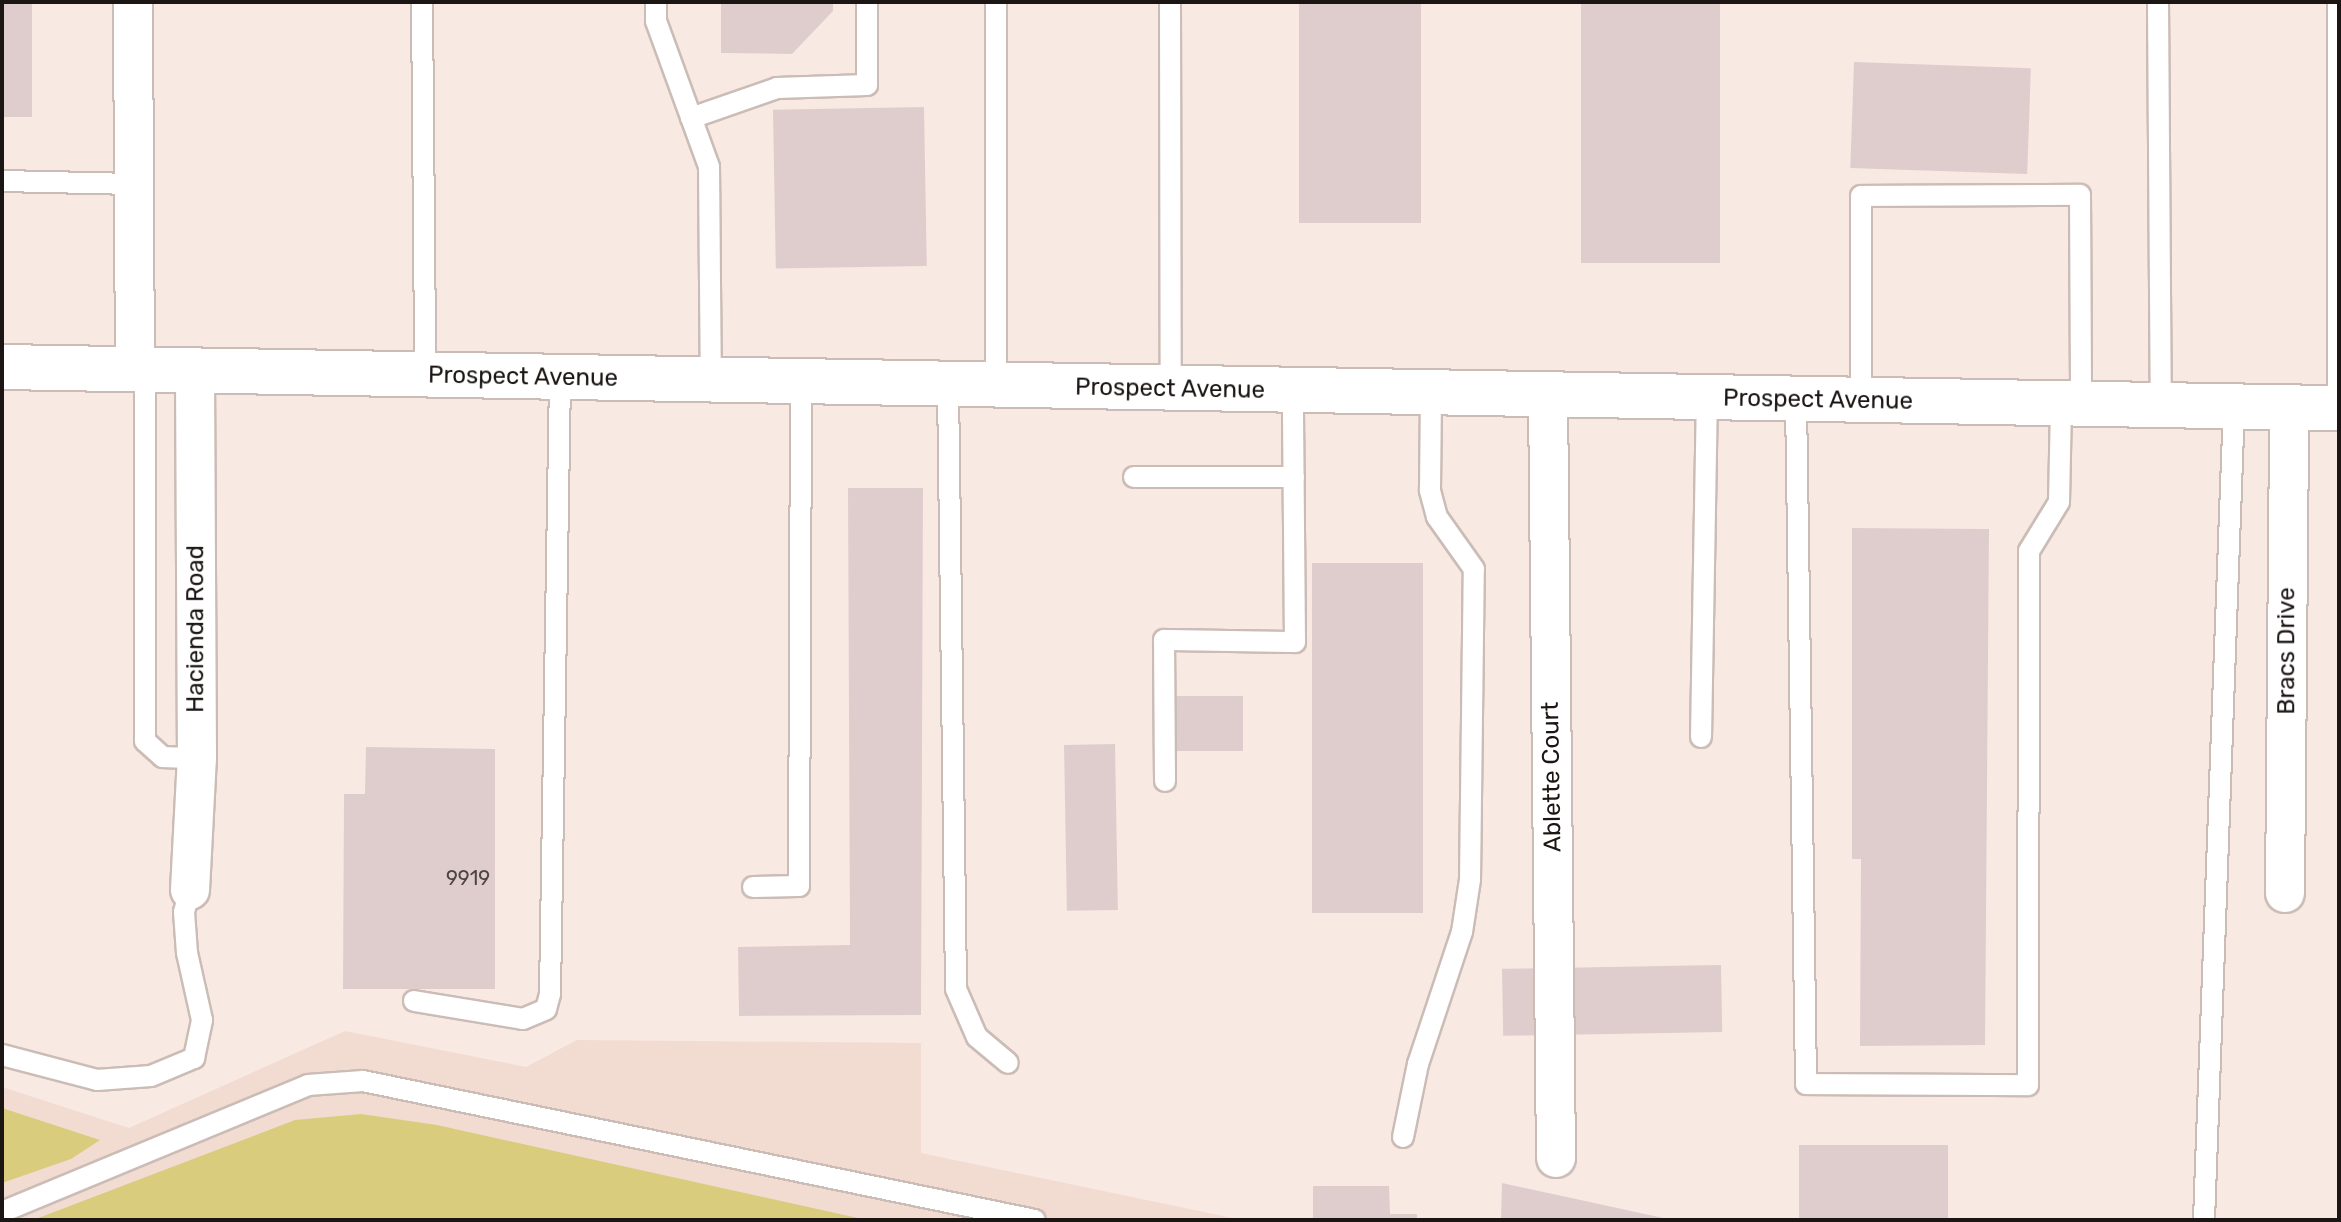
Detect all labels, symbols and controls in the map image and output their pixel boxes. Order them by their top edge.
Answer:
street label: Prospect Avenue [427,361,619,393]
street label: Prospect Avenue [1074,373,1266,405]
street label: Prospect Avenue [1722,384,1914,416]
street label: Hacienda Road [182,545,210,713]
street label: Bracs Drive [2273,587,2301,715]
street label: Ablette Court [1536,702,1568,852]
house number: 9919 [446,866,490,890]

